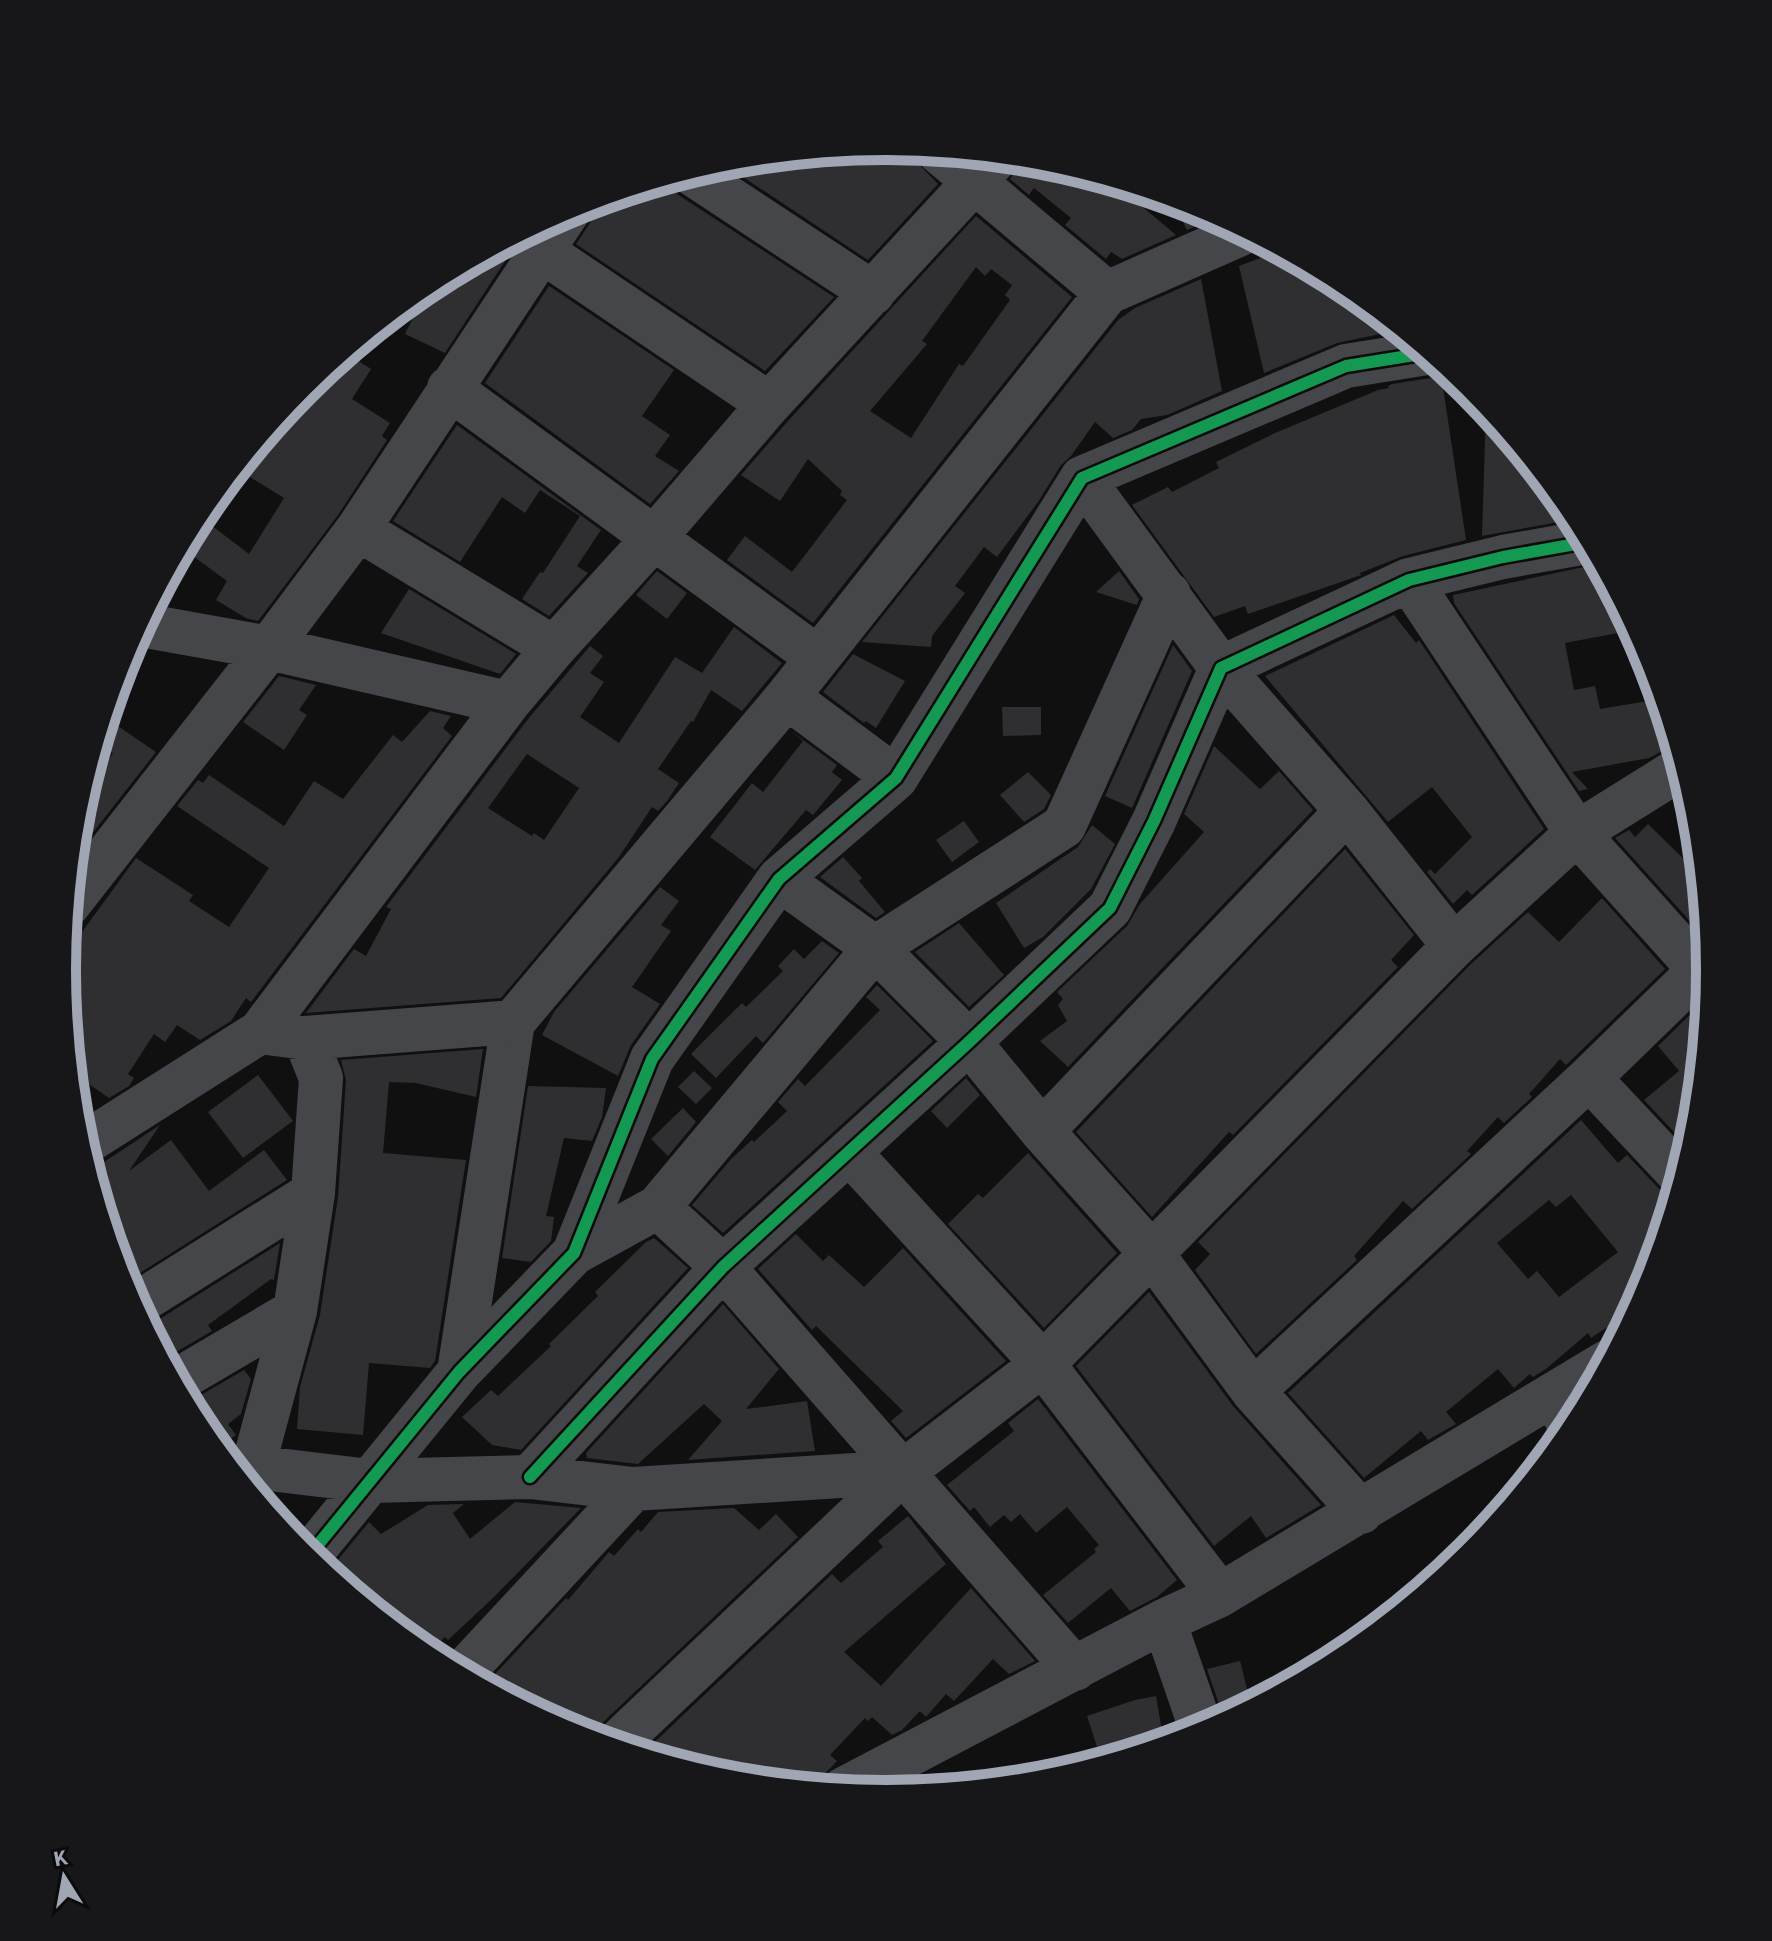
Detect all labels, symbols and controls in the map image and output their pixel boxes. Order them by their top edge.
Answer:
north arrow [24,1837,104,1917]
text: K [51,1841,71,1875]

